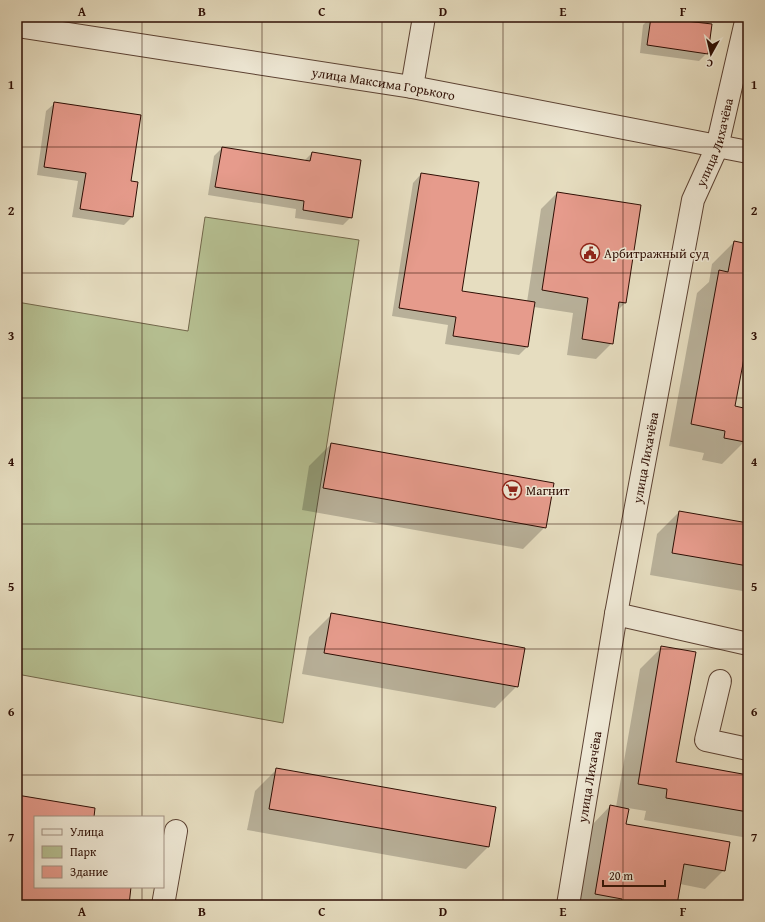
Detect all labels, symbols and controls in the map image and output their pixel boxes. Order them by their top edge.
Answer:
text: A [78,2,87,21]
text: B [198,2,206,21]
text: C [318,2,326,21]
text: D [439,2,447,21]
text: E [560,2,567,21]
text: F [680,2,687,21]
north arrow [691,34,731,74]
text: С [705,56,714,72]
street label: улица Максима Горького [310,63,457,105]
text: 1 [8,75,14,94]
text: 1 [751,75,757,94]
street label: улица Лихачёва [691,95,738,191]
text: 2 [8,201,15,220]
text: 2 [751,201,758,220]
public building icon: Арбитражный суд [579,242,601,264]
place label: Арбитражный суд [604,244,709,263]
text: 3 [8,326,14,345]
text: 3 [751,326,757,345]
street label: улица Лихачёва [628,410,664,506]
text: 4 [8,452,15,471]
text: 4 [751,452,758,471]
supermarket icon: Магнит [501,479,523,501]
place label: Магнит [526,481,570,500]
text: 5 [8,577,15,596]
text: 5 [751,577,758,596]
text: 6 [8,702,15,721]
text: 6 [751,702,758,721]
street label: улица Лихачёва [573,729,607,825]
legend [34,816,164,888]
text: Улица [70,823,104,840]
text: 7 [8,828,15,847]
text: 7 [751,828,758,847]
text: Парк [70,843,97,860]
scale bar [603,862,665,888]
text: Здание [70,863,109,880]
text: 20 m [609,867,633,884]
text: A [78,902,87,921]
text: B [198,902,206,921]
text: C [318,902,326,921]
text: D [439,902,447,921]
text: E [560,902,567,921]
text: F [680,902,687,921]

